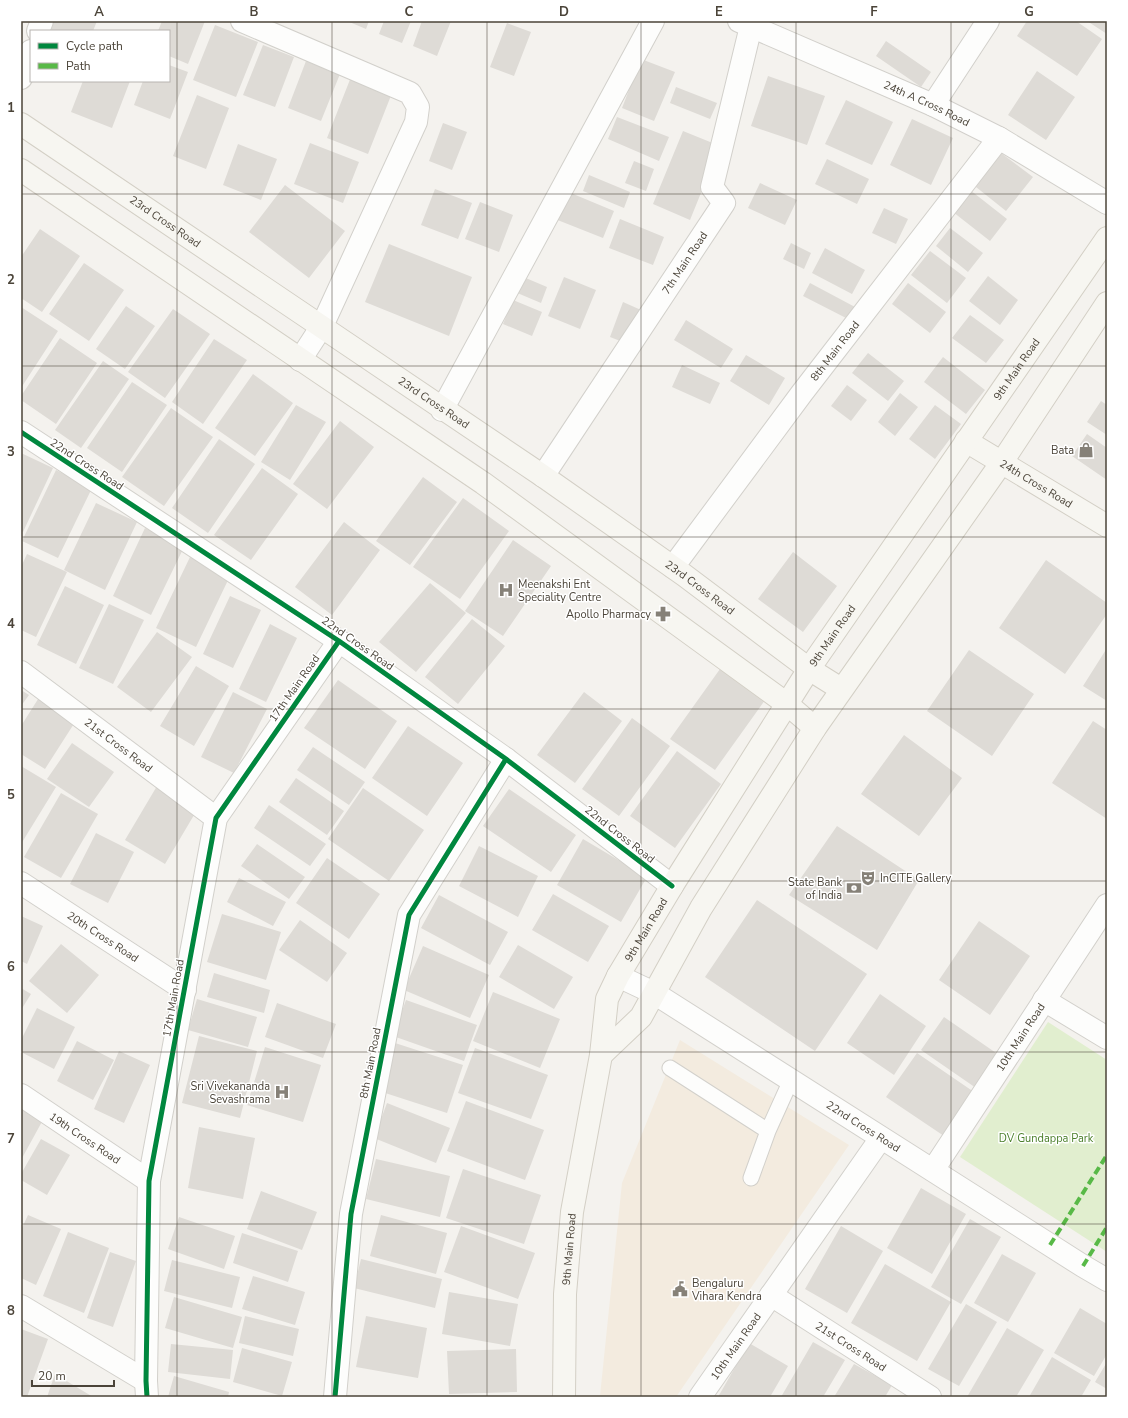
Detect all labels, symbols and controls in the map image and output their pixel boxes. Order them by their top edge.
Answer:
text: A [94,3,104,21]
text: B [250,3,259,21]
text: C [405,3,414,21]
text: D [559,3,569,21]
text: E [715,3,723,21]
text: F [870,3,878,21]
text: G [1024,3,1034,21]
legend [30,30,170,82]
text: Cycle path [66,38,123,54]
text: Path [66,58,91,74]
street label: 24th A Cross Road [881,77,972,130]
text: 1 [7,99,15,117]
street label: 23rd Cross Road [126,192,204,251]
street label: 7th Main Road [659,229,711,297]
text: 2 [7,271,15,289]
street label: 8th Main Road [807,318,863,384]
street label: 9th Main Road [990,335,1043,403]
street label: 23rd Cross Road [395,373,472,432]
street label: 22nd Cross Road [47,435,126,494]
shop icon: Bata [1077,441,1095,459]
text: 3 [7,443,15,461]
place label: Bata [1051,443,1074,458]
street label: 24th Cross Road [997,456,1075,512]
street label: 23rd Cross Road [662,557,737,618]
place label: Meenakshi Ent Speciality Centre [518,577,602,605]
hospital icon: Meenakshi Ent Speciality Centre [497,581,515,599]
street label: 9th Main Road [806,602,859,670]
pharmacy icon: Apollo Pharmacy [654,605,672,623]
place label: Apollo Pharmacy [566,607,651,622]
street label: 22nd Cross Road [319,613,397,674]
text: 4 [7,615,15,633]
street label: 17th Main Road [266,652,323,725]
street label: 21st Cross Road [81,715,156,776]
text: 5 [7,786,15,804]
street label: 22nd Cross Road [582,802,658,866]
theatre icon: InCITE Gallery [859,869,877,887]
place label: InCITE Gallery [880,871,952,886]
place label: State Bank of India [788,875,842,903]
bank icon: State Bank of India [845,879,863,897]
street label: 9th Main Road [621,895,671,965]
street label: 20th Cross Road [64,908,141,966]
text: 6 [7,958,15,976]
street label: 17th Main Road [159,958,188,1038]
street label: 10th Main Road [993,1000,1049,1074]
street label: 8th Main Road [356,1026,385,1100]
place label: Sri Vivekananda Sevashrama [191,1079,270,1107]
hospital icon: Sri Vivekananda Sevashrama [273,1083,291,1101]
street label: 22nd Cross Road [823,1097,903,1156]
street label: 19th Cross Road [46,1109,123,1168]
text: 7 [7,1130,15,1148]
park label: DV Gundappa Park [999,1131,1094,1146]
street label: 9th Main Road [559,1213,580,1286]
place label: Bengaluru Vihara Kendra [691,1276,762,1304]
public building icon: Bengaluru Vihara Kendra [671,1280,689,1298]
text: 8 [7,1302,15,1320]
street label: 10th Main Road [707,1310,765,1383]
street label: 21st Cross Road [812,1318,889,1375]
scale bar [32,1362,114,1388]
text: 20 m [38,1368,66,1384]

